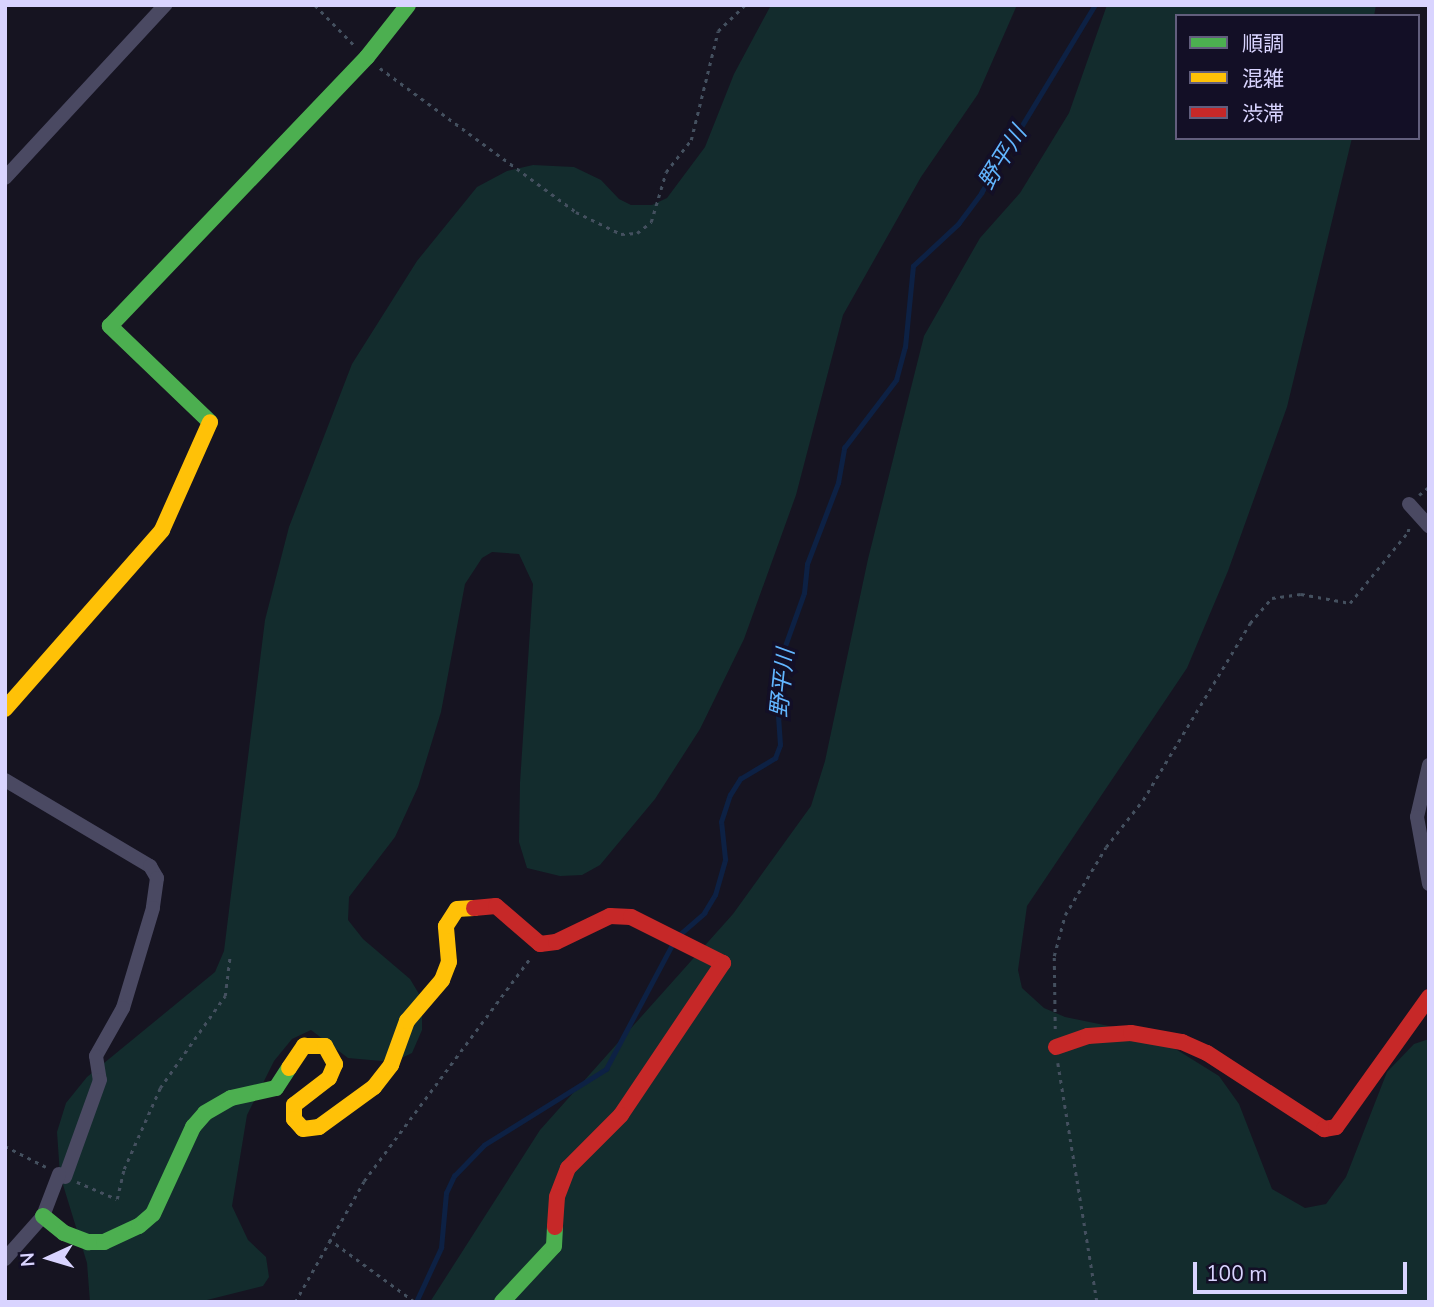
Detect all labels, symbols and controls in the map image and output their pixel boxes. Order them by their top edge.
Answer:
legend [1175,14,1420,140]
text: 順調 [1242,30,1284,58]
text: 混雑 [1242,65,1284,93]
text: 渋滞 [1242,100,1284,128]
water label: 野平川 [973,121,1033,195]
water label: 野平川 [766,647,800,719]
north arrow [14,1223,84,1293]
scale bar [1196,1248,1410,1292]
text: N [15,1251,42,1267]
text: 100 m [1206,1260,1267,1288]

